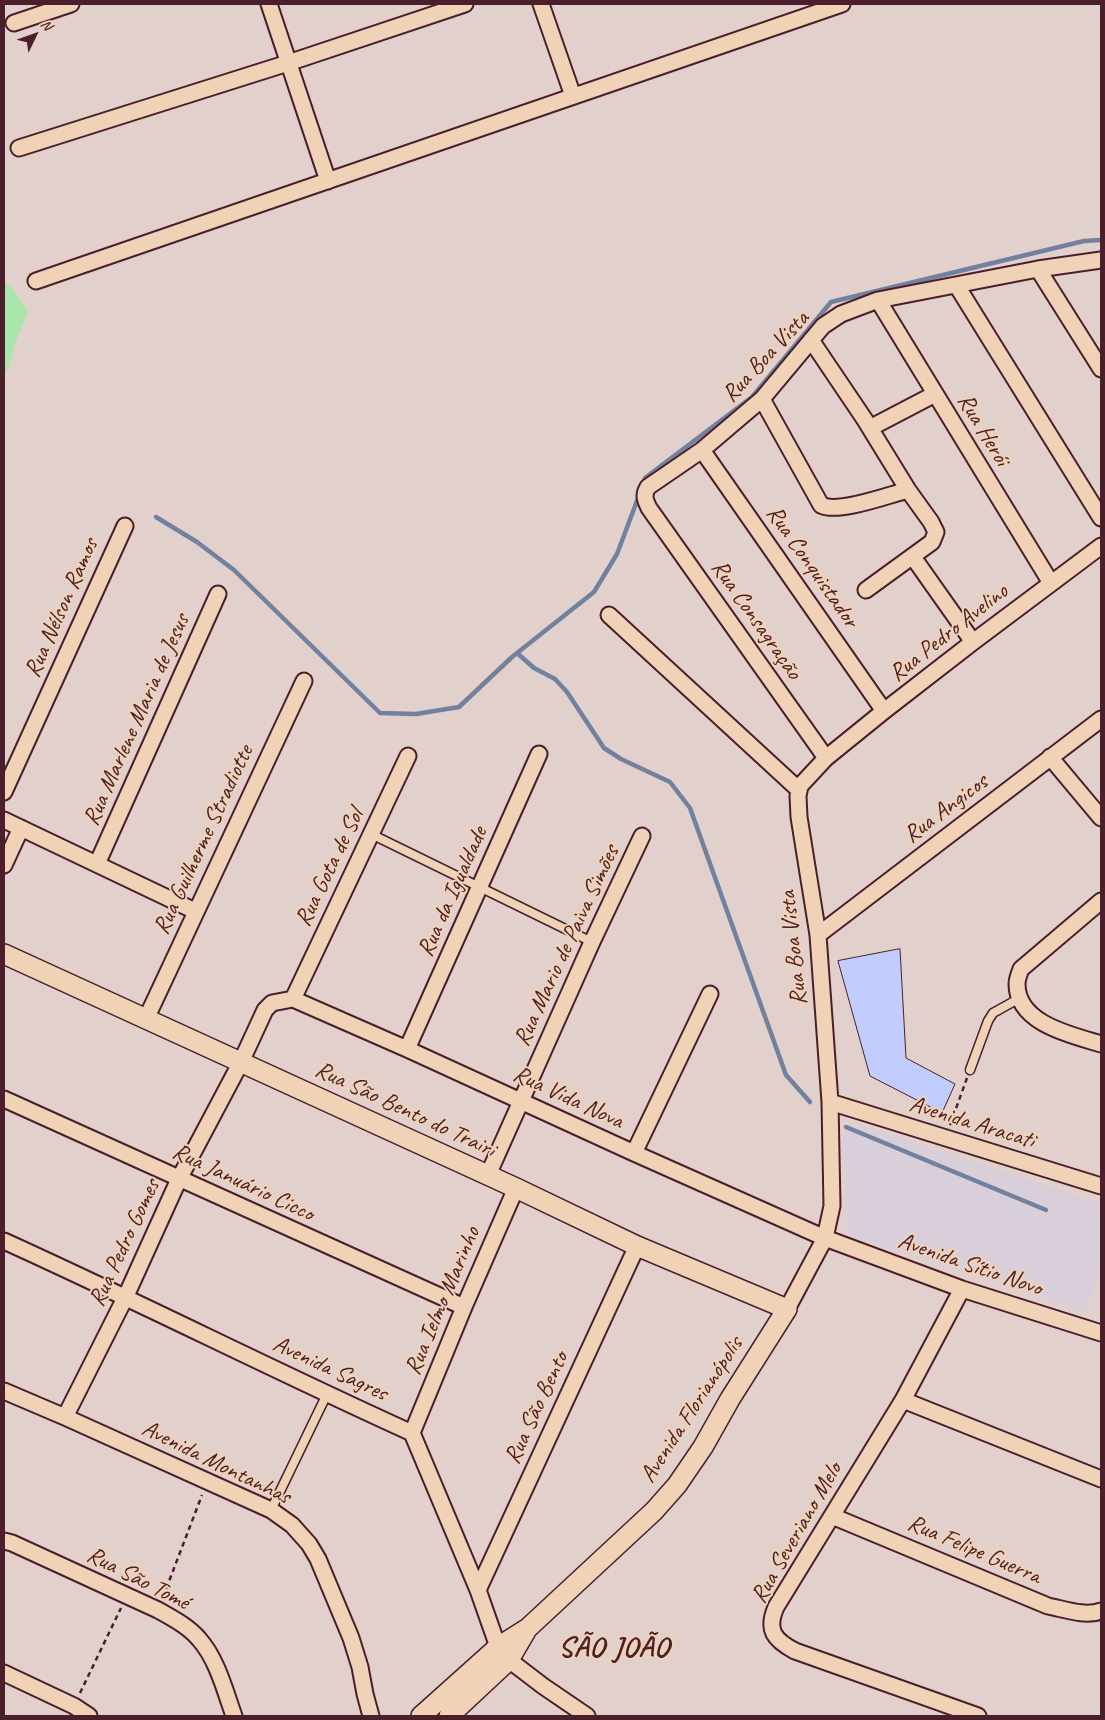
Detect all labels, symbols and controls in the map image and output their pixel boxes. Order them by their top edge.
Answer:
north arrow [10,10,60,60]
text: N [37,16,56,34]
street label: Rua Boa Vista [716,305,816,409]
street label: Rua Herói [950,389,1016,471]
street label: Rua Conquistador [759,500,865,634]
street label: Rua Nélson Ramos [19,534,105,682]
street label: Rua Consagração [704,555,808,685]
street label: Rua Pedro Avelino [884,578,1014,688]
street label: Rua Marlene Maria de Jesus [77,610,197,830]
street label: Rua Guilherme Stradiotte [148,741,260,939]
street label: Rua Angicos [898,768,994,850]
street label: Rua Gota de Sol [289,805,371,931]
street label: Rua da Igualdade [412,823,494,961]
street label: Rua Mario de Paiva Simões [508,841,626,1051]
street label: Rua Boa Vista [774,889,814,1007]
street label: Rua São Bento do Trairi [310,1056,500,1164]
street label: Rua Vida Nova [508,1060,628,1136]
street label: Avenida Aracati [906,1090,1038,1156]
street label: Rua Januário Cicco [168,1138,318,1228]
street label: Rua Pedro Gomes [83,1175,167,1311]
street label: Rua Ielmo Marinho [399,1223,487,1379]
street label: Avenida Sítio Novo [894,1227,1046,1303]
street label: Avenida Sagres [268,1330,392,1408]
street label: Avenida Florianópolis [634,1332,750,1488]
street label: Rua São Bento [499,1347,575,1469]
street label: Avenida Montanhas [137,1415,295,1511]
street label: Rua Severiano Melo [745,1457,849,1609]
street label: Rua Felipe Guerra [903,1509,1045,1591]
street label: Rua São Tomé [82,1541,194,1617]
district label: SÃO JOÃO [557,1631,671,1665]

